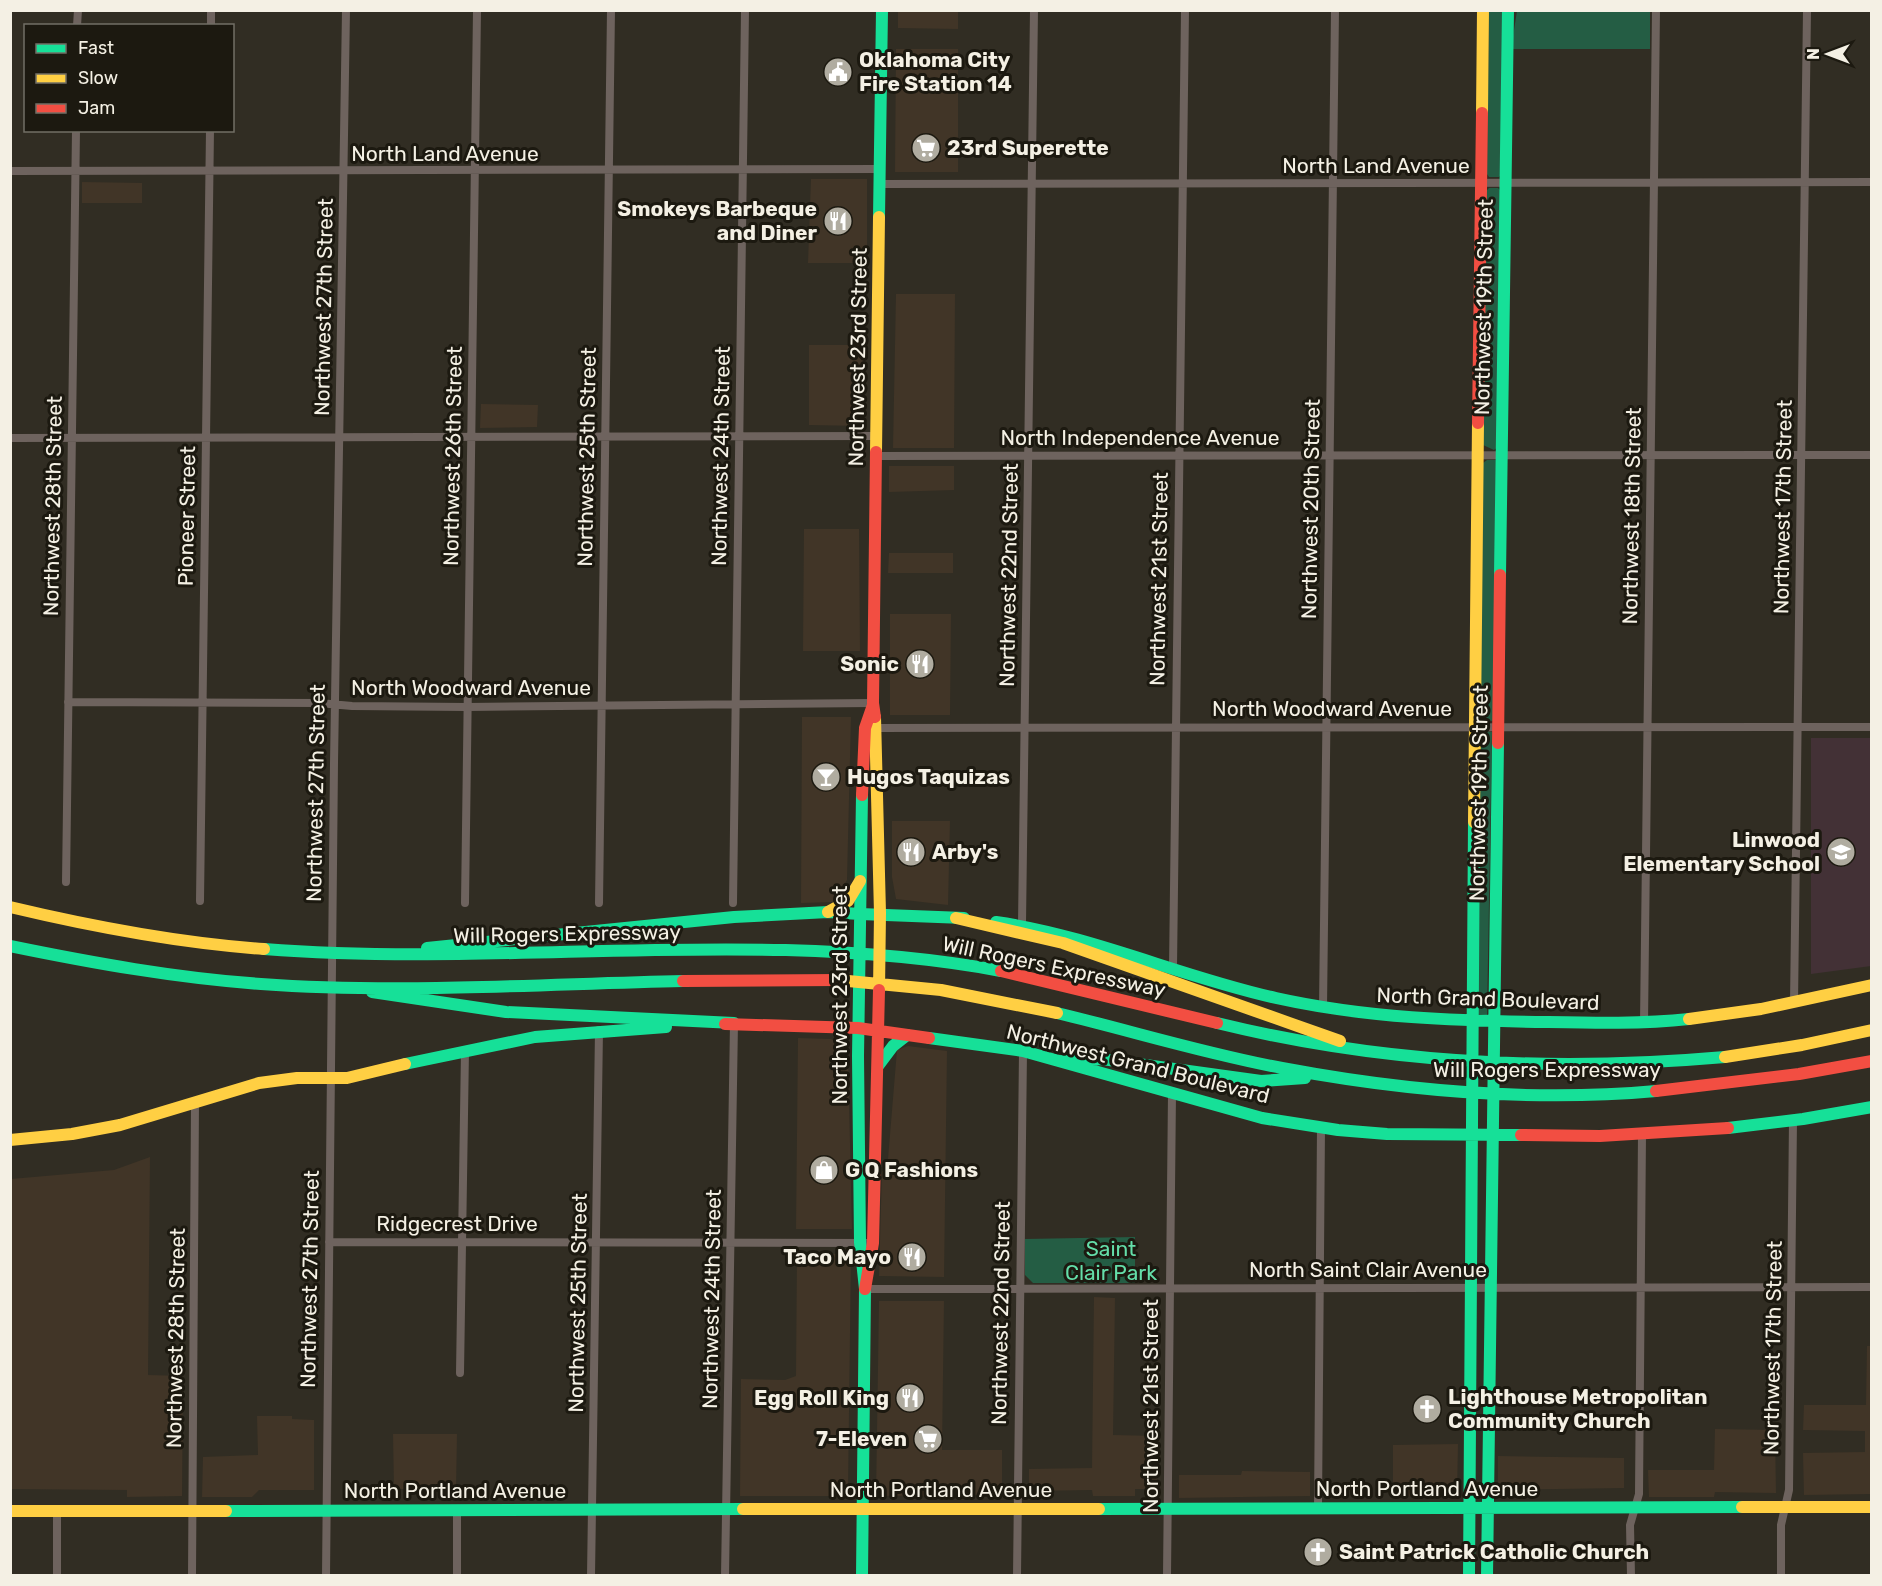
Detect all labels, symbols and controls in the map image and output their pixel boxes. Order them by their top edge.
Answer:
legend [24,24,234,132]
north arrow [1798,24,1858,84]
text: Fast [78,37,114,59]
place label: Oklahoma City Fire Station 14 [859,47,1012,96]
text: N [1804,48,1823,60]
public building icon: Oklahoma City Fire Station 14 [822,56,854,88]
text: Slow [78,67,118,89]
text: Jam [78,97,115,119]
supermarket icon: 23rd Superette [910,132,942,164]
place label: 23rd Superette [947,135,1109,160]
street label: North Land Avenue [351,141,539,166]
street label: North Land Avenue [1282,153,1470,178]
place label: Smokeys Barbeque and Diner [617,196,817,245]
street label: Northwest 27th Street [309,198,338,416]
street label: Northwest 19th Street [1469,199,1498,415]
restaurant icon: Smokeys Barbeque and Diner [822,205,854,237]
street label: Northwest 23rd Street [843,247,872,467]
street label: Northwest 26th Street [438,346,467,566]
street label: Northwest 24th Street [706,346,735,566]
street label: Northwest 25th Street [572,347,601,567]
street label: Northwest 28th Street [38,396,67,616]
street label: Northwest 20th Street [1296,399,1325,619]
street label: Northwest 17th Street [1768,400,1797,614]
street label: Northwest 18th Street [1617,407,1646,625]
street label: North Independence Avenue [1001,425,1279,450]
street label: Pioneer Street [173,446,200,586]
street label: Northwest 22nd Street [994,463,1023,687]
street label: Northwest 21st Street [1144,472,1173,686]
restaurant icon: Sonic [904,648,936,680]
place label: Sonic [840,651,899,676]
street label: North Woodward Avenue [351,675,591,700]
street label: Northwest 27th Street [301,684,330,902]
street label: Northwest 19th Street [1464,685,1493,901]
street label: North Woodward Avenue [1212,696,1452,721]
bar icon: Hugos Taquizas [810,761,842,793]
place label: Hugos Taquizas [847,764,1010,789]
place label: Linwood Elementary School [1623,827,1820,876]
restaurant icon: Arby's [895,836,927,868]
school or university icon: Linwood Elementary School [1825,836,1857,868]
place label: Arby's [932,839,998,864]
street label: Northwest 23rd Street [827,886,852,1104]
street label: Will Rogers Expressway [453,919,681,948]
street label: Will Rogers Expressway [940,931,1168,1002]
street label: North Grand Boulevard [1376,982,1600,1015]
street label: Northwest Grand Boulevard [1004,1019,1272,1108]
street label: Will Rogers Expressway [1433,1057,1661,1082]
shop icon: G Q Fashions [808,1154,840,1186]
place label: G Q Fashions [845,1157,978,1182]
street label: Northwest 27th Street [295,1170,324,1388]
street label: Northwest 24th Street [697,1189,726,1409]
street label: Northwest 25th Street [563,1193,592,1413]
street label: Northwest 22nd Street [986,1201,1015,1425]
street label: Ridgecrest Drive [376,1211,538,1236]
street label: Northwest 28th Street [161,1228,190,1448]
park label: Saint Clair Park [1065,1236,1157,1285]
restaurant icon: Taco Mayo [896,1241,928,1273]
street label: Northwest 17th Street [1758,1241,1787,1455]
place label: Taco Mayo [783,1244,891,1269]
street label: North Saint Clair Avenue [1249,1257,1487,1282]
street label: Northwest 21st Street [1138,1299,1163,1513]
restaurant icon: Egg Roll King [894,1382,926,1414]
place label: Lighthouse Metropolitan Community Church [1448,1384,1707,1433]
place label: Egg Roll King [754,1385,889,1410]
church icon: Lighthouse Metropolitan Community Church [1411,1393,1443,1425]
supermarket icon: 7-Eleven [912,1423,944,1455]
place label: 7-Eleven [816,1426,907,1451]
street label: North Portland Avenue [1316,1476,1538,1501]
street label: North Portland Avenue [830,1477,1052,1502]
street label: North Portland Avenue [344,1478,566,1503]
church icon: Saint Patrick Catholic Church [1302,1536,1334,1568]
place label: Saint Patrick Catholic Church [1339,1539,1649,1564]

